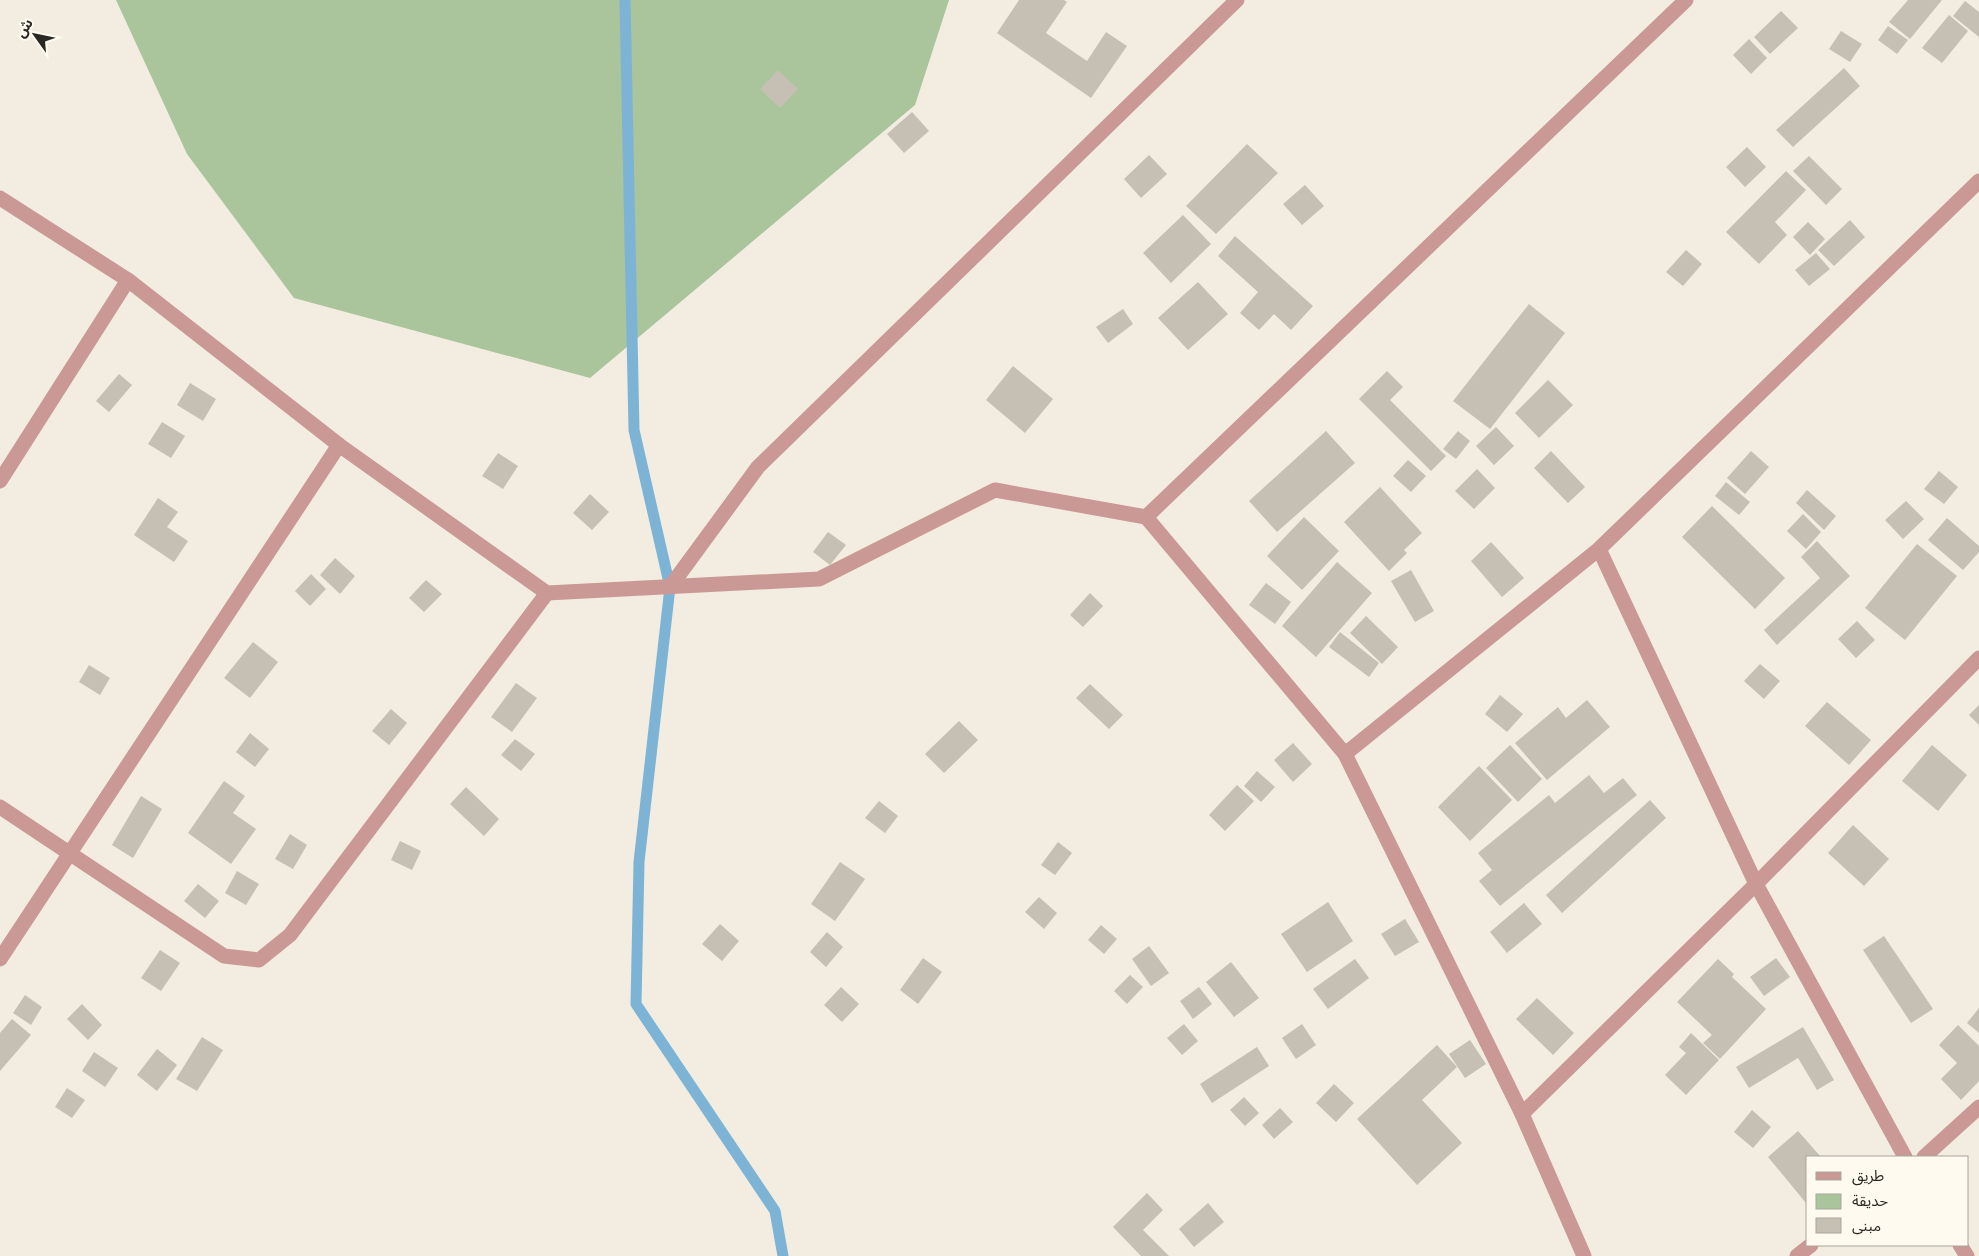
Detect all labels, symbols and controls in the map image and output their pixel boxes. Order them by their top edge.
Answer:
north arrow [10,10,60,60]
text: ش [10,14,37,41]
legend [1806,1156,1969,1246]
text: طريق [1852,1165,1884,1186]
text: حديقة [1852,1190,1888,1210]
text: مبنى [1852,1215,1881,1235]

